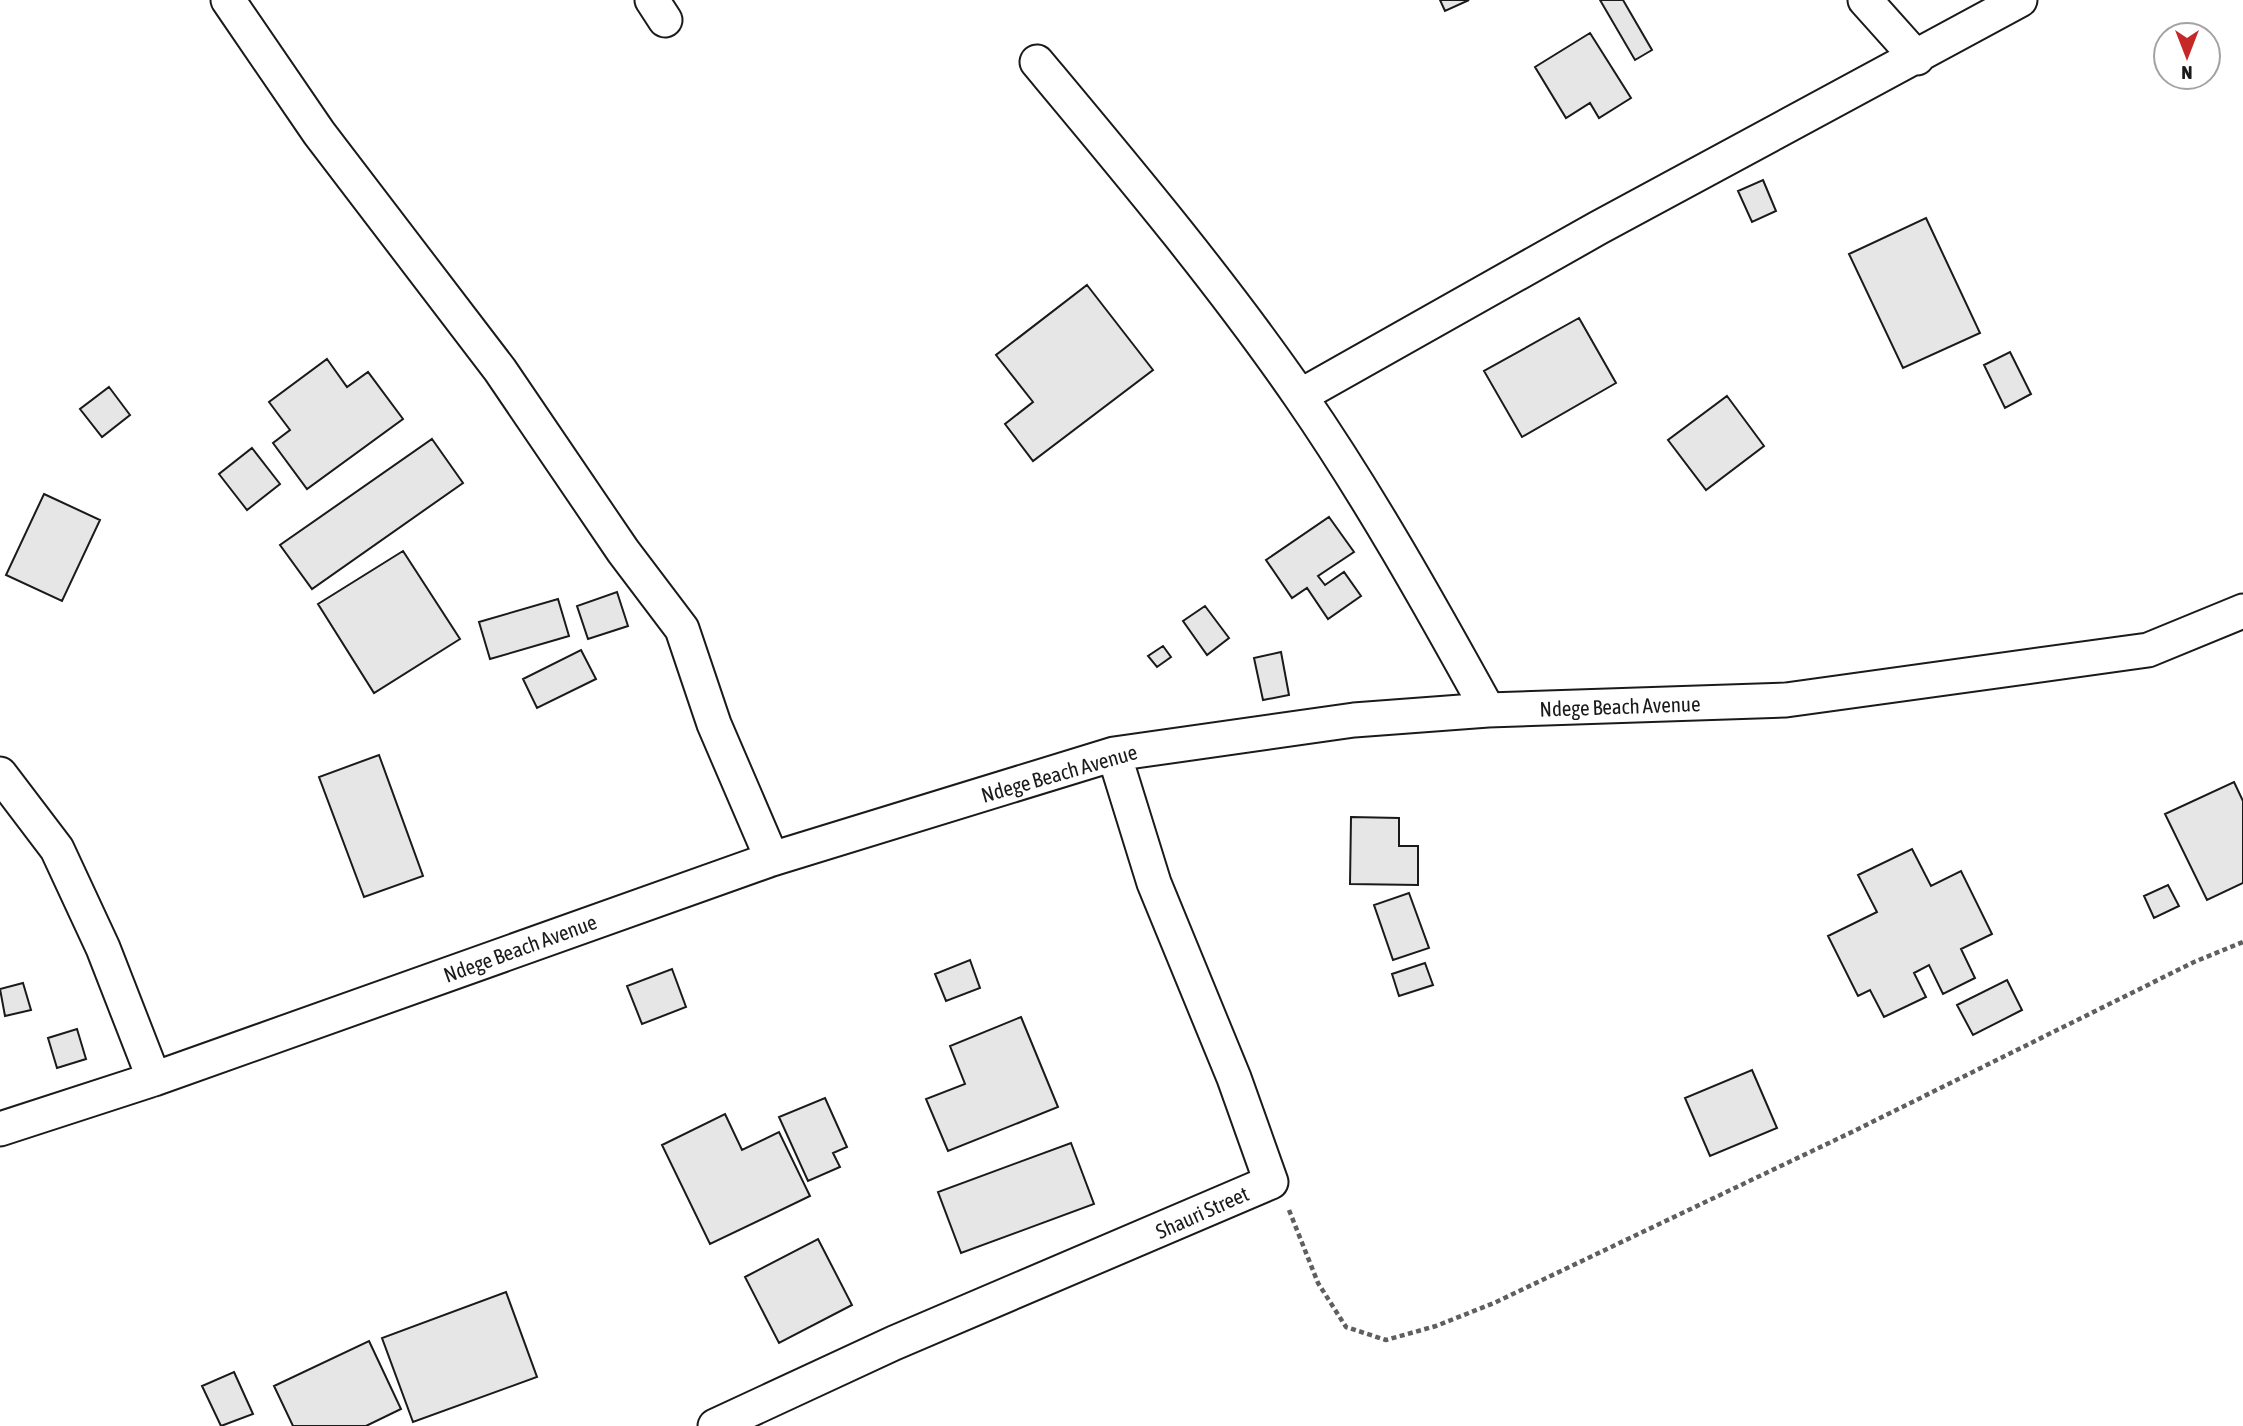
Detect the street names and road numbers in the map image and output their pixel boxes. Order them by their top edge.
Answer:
street label: Ndege Beach Avenue [1539,691,1701,721]
street label: Ndege Beach Avenue [978,739,1140,807]
street label: Ndege Beach Avenue [440,909,600,987]
street label: Shauri Street [1152,1181,1252,1243]

